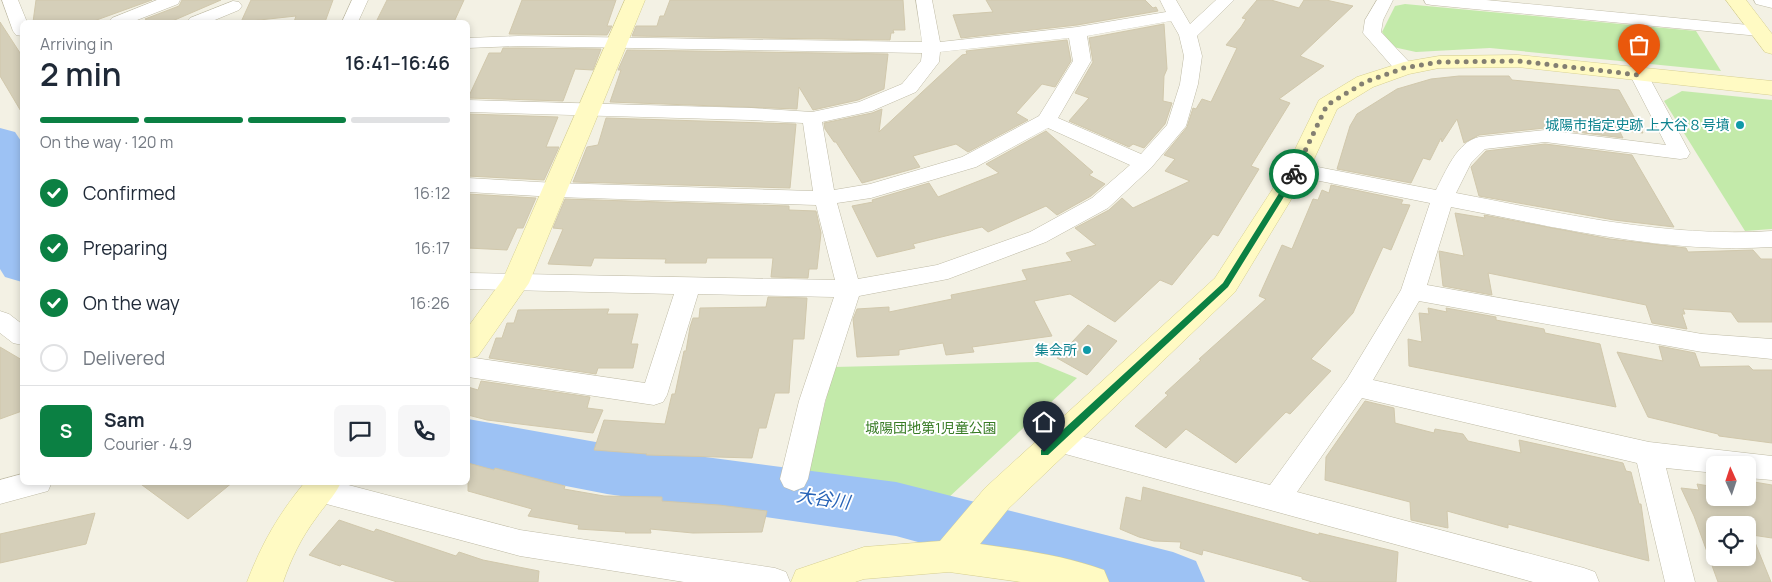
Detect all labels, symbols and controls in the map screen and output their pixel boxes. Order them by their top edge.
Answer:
pin [1618,24,1660,75]
icon: bag [1625,31,1653,59]
text: Arriving in [40,33,113,55]
text: 16:41–16:46 [345,50,450,76]
text: 2 min [40,52,122,96]
place label: 城陽市指定史跡 上大谷８号墳 [1545,115,1730,134]
marker: 城陽市指定史跡 上大谷８号墳 [1734,119,1746,131]
text: On the way · 120 m [40,131,173,153]
courier [1269,149,1319,199]
icon: bike [1280,160,1308,188]
icon: check [40,179,68,207]
text: Confirmed [83,180,176,206]
text: 16:12 [414,182,450,204]
icon: check [40,234,68,262]
text: Preparing [83,235,168,261]
text: 16:17 [415,237,450,259]
icon: check [40,289,68,317]
text: On the way [83,290,180,316]
text: 16:26 [410,292,450,314]
place label: 集会所 [1035,340,1077,359]
marker: 集会所 [1081,344,1093,356]
text: Delivered [83,345,165,371]
pin [1023,401,1065,452]
button: chat [334,405,386,457]
button: phone [398,405,450,457]
text: Sam [104,407,145,433]
icon: home [1030,408,1058,436]
text: S [60,418,72,444]
park label: 城陽団地第1児童公園 [865,418,997,437]
text: Courier · 4.9 [104,433,192,455]
north arrow [1706,456,1756,506]
map controls [1706,456,1756,566]
water label: 大谷川 [795,482,854,514]
button: locate [1706,516,1756,566]

